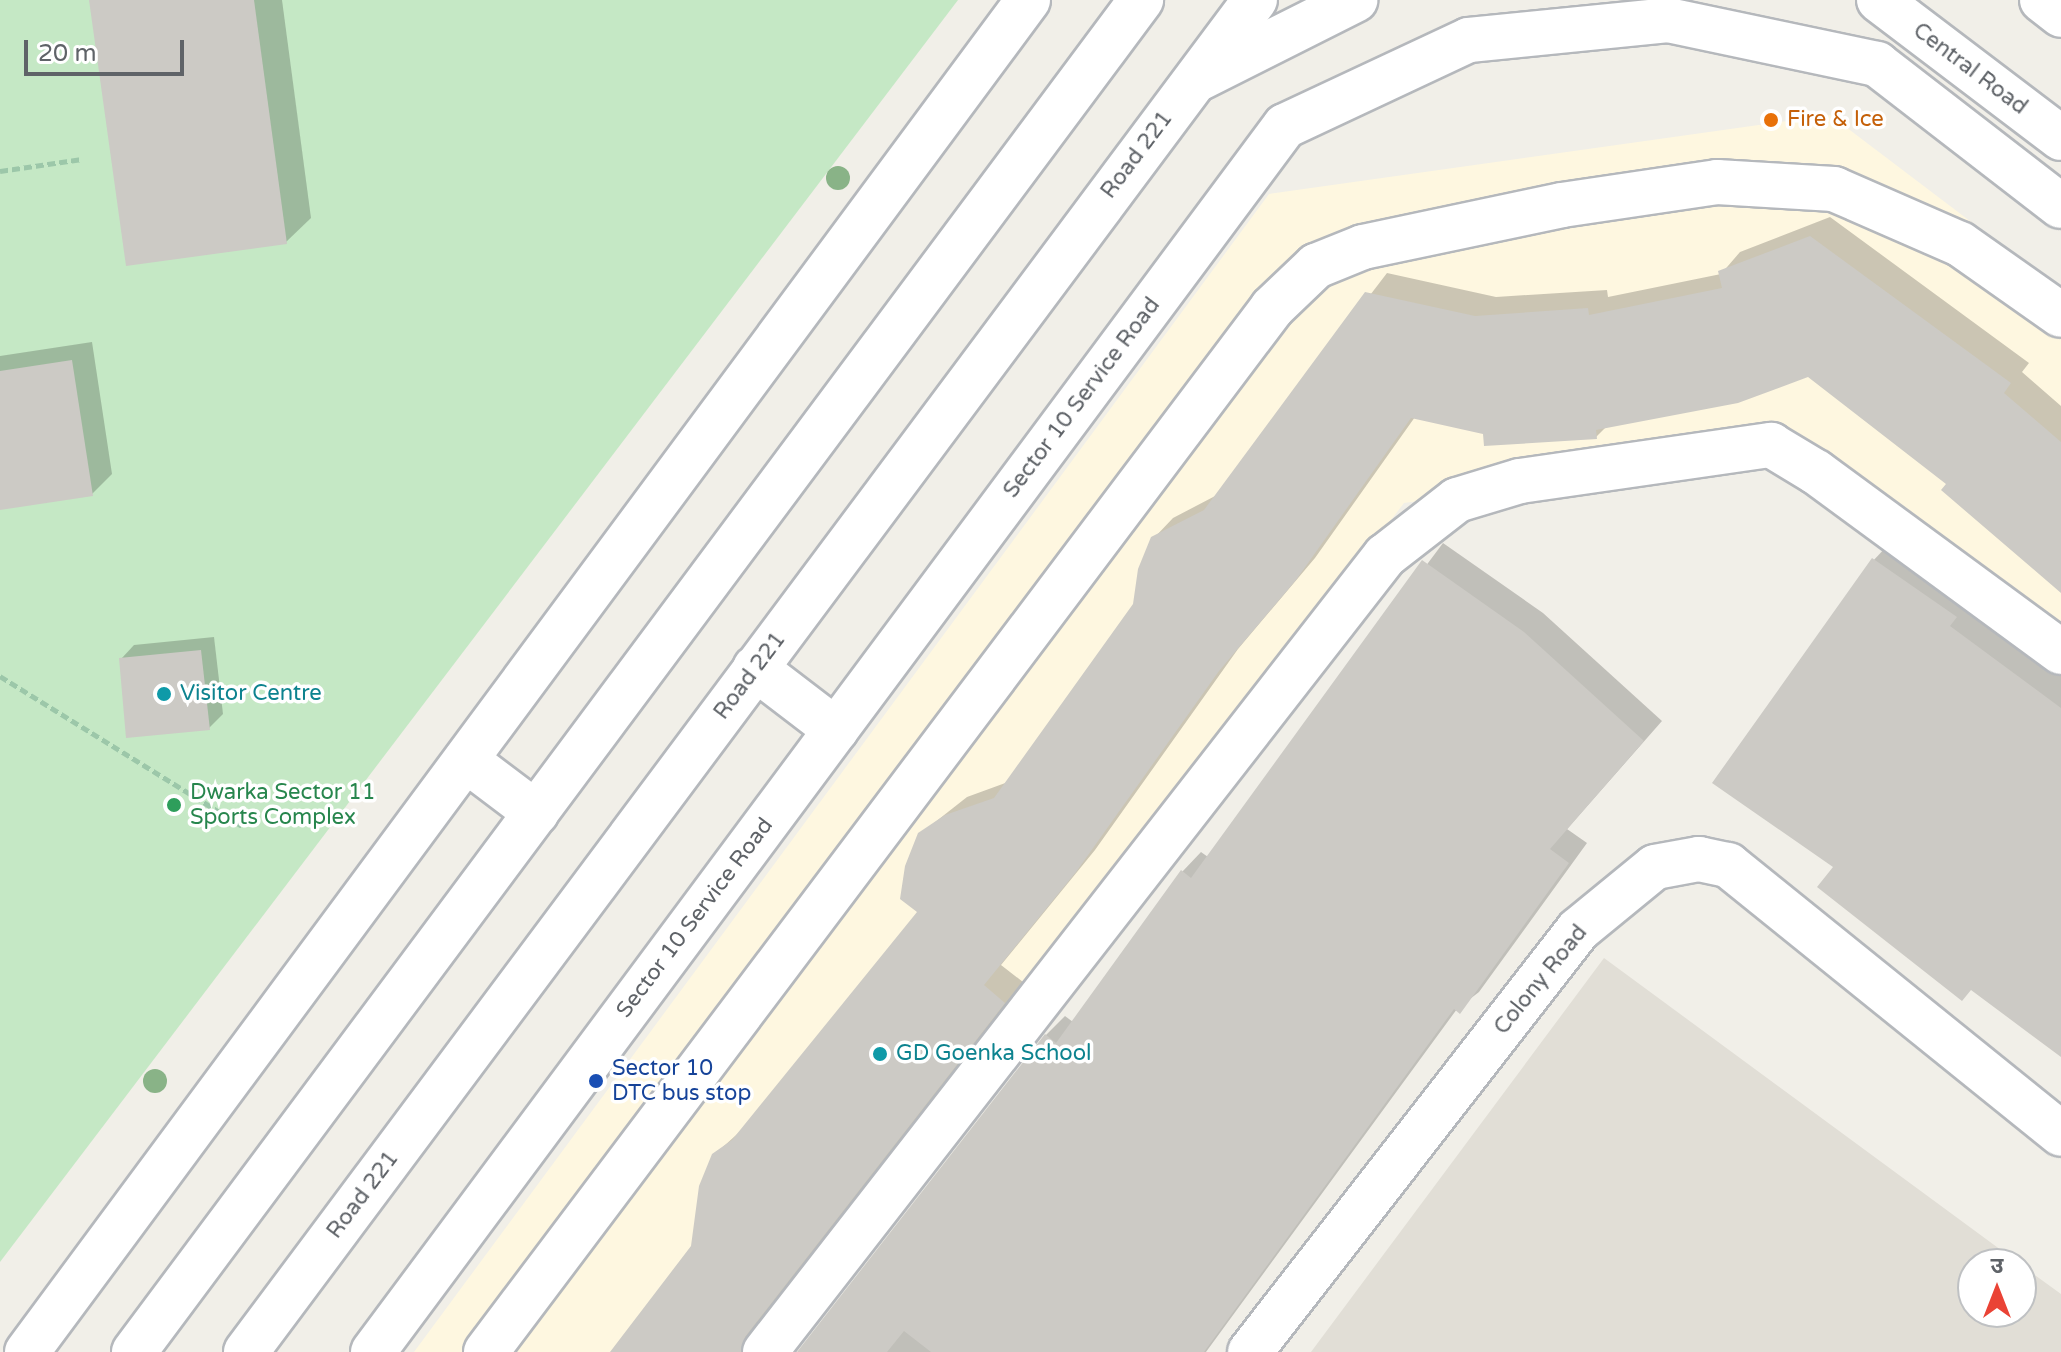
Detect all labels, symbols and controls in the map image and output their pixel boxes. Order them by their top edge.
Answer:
street label: Central Road [1908,17,2032,121]
scale bar [28,24,188,74]
text: 20 m [38,39,96,68]
street label: Road 221 [1096,106,1178,204]
place label: Fire & Ice [1787,107,1884,133]
marker: Fire & Ice [1762,111,1780,129]
street label: Sector 10 Service Road [998,293,1166,503]
street label: Road 221 [709,627,791,725]
place label: Visitor Centre [180,681,322,707]
marker: Visitor Centre [155,685,173,703]
place label: Dwarka Sector 11 Sports Complex [190,779,376,830]
marker: Dwarka Sector 11 Sports Complex [165,796,183,814]
street label: Sector 10 Service Road [611,813,779,1023]
street label: Colony Road [1489,920,1593,1040]
place label: GD Goenka School [896,1041,1092,1067]
marker: GD Goenka School [871,1045,889,1063]
place label: Sector 10 DTC bus stop [612,1055,751,1106]
marker: Sector 10 DTC bus stop [587,1072,605,1090]
street label: Road 221 [322,1146,404,1244]
north arrow [1957,1248,2037,1328]
text: उ [1991,1253,2003,1279]

